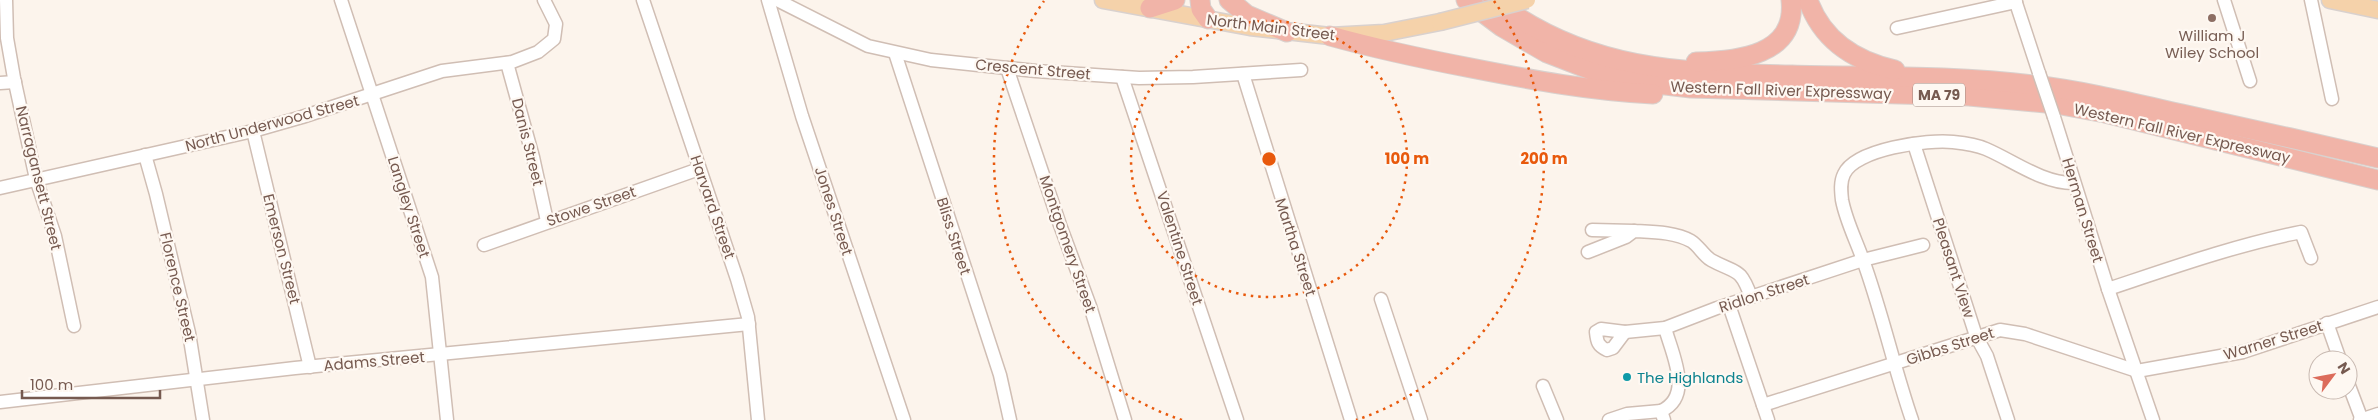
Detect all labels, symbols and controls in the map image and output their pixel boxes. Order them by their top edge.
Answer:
street label: North Main Street [1206,9,1336,45]
marker: William J Wiley School [2206,12,2218,24]
place label: William J Wiley School [2165,25,2259,63]
street label: Crescent Street [974,53,1092,85]
street label: Western Fall River Expressway [1670,76,1893,104]
road number: MA 79 [1913,84,1965,106]
street label: North Underwood Street [183,90,361,156]
street label: Danis Street [507,96,549,188]
street label: Western Fall River Expressway [2072,98,2293,168]
street label: Narragansett Street [11,104,67,252]
text: 100 m [1385,148,1429,169]
text: 200 m [1520,148,1568,169]
centre of rings [1260,150,1278,168]
street label: Harvard Street [685,152,741,262]
street label: Langley Street [383,153,435,261]
street label: Herman Street [2057,155,2109,265]
street label: Jones Street [810,164,858,258]
street label: Montgomery Street [1035,172,1101,316]
street label: Stowe Street [543,181,639,231]
street label: Valentine Street [1152,188,1208,308]
street label: Emerson Street [258,192,306,306]
street label: Bliss Street [932,195,976,277]
street label: Martha Street [1270,195,1322,299]
street label: Pleasant View [1928,215,1980,321]
street label: Florence Street [155,230,201,344]
street label: Ridlon Street [1716,269,1812,317]
street label: Warner Street [2221,315,2325,365]
street label: Gibbs Street [1903,322,1997,370]
street label: Adams Street [322,346,426,376]
north arrow [2308,350,2358,400]
text: N [2333,358,2355,378]
place label: The Highlands [1637,367,1743,388]
scale bar [22,368,160,400]
marker: The Highlands [1621,371,1633,383]
text: 100 m [30,374,73,395]

